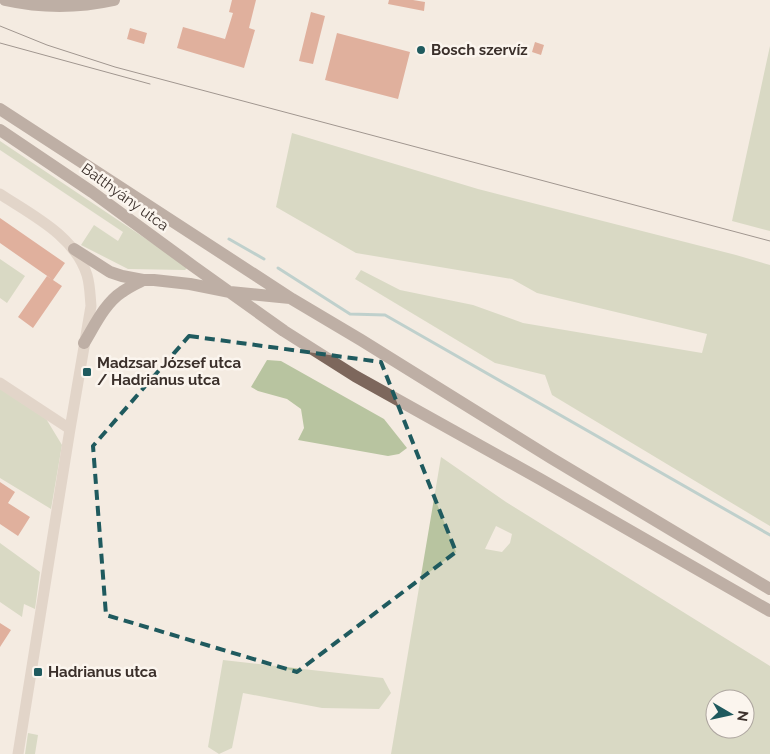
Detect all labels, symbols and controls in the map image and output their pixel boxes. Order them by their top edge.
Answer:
place label: Bosch szervíz [431,41,528,59]
marker: Bosch szervíz [415,44,427,56]
street label: Batthyány utca [78,159,172,235]
place label: Madzsar József utca / Hadrianus utca [97,354,241,389]
marker: Madzsar József utca / Hadrianus utca [81,366,93,378]
place label: Hadrianus utca [48,663,157,681]
marker: Hadrianus utca [32,666,44,678]
north arrow [705,689,755,739]
text: N [734,710,752,723]

